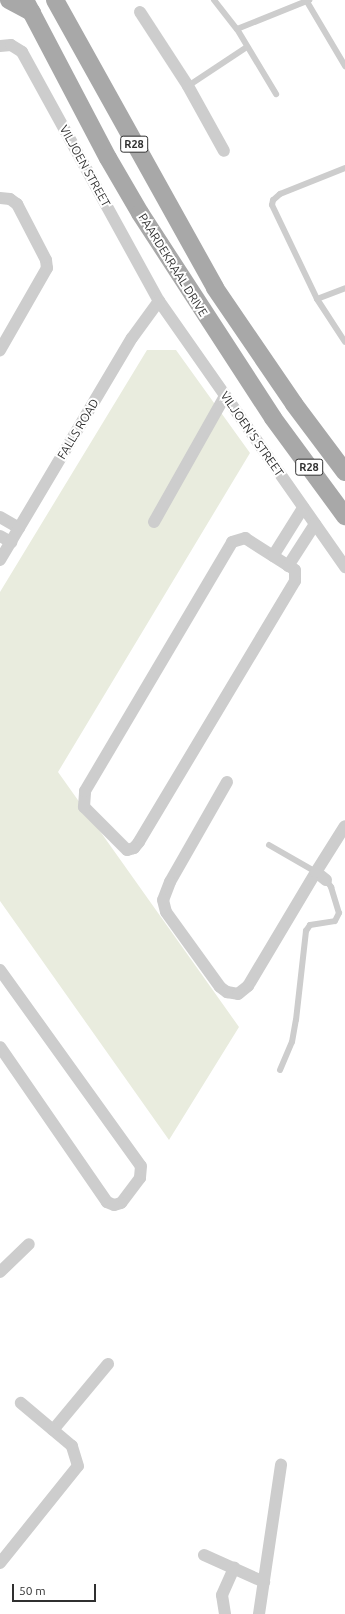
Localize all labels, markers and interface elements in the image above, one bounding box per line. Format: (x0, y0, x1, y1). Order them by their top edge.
street label: VILJOEN STREET (57, 123, 113, 209)
road number: R28 (120, 135, 148, 153)
street label: PAARDEKRAAL DRIVE (135, 211, 211, 319)
street label: VILJOEN'S STREET (217, 389, 287, 479)
street label: FALLS ROAD (54, 396, 102, 462)
road number: R28 (295, 458, 323, 476)
scale bar (14, 1576, 98, 1602)
text: 50 m (19, 1584, 46, 1597)

